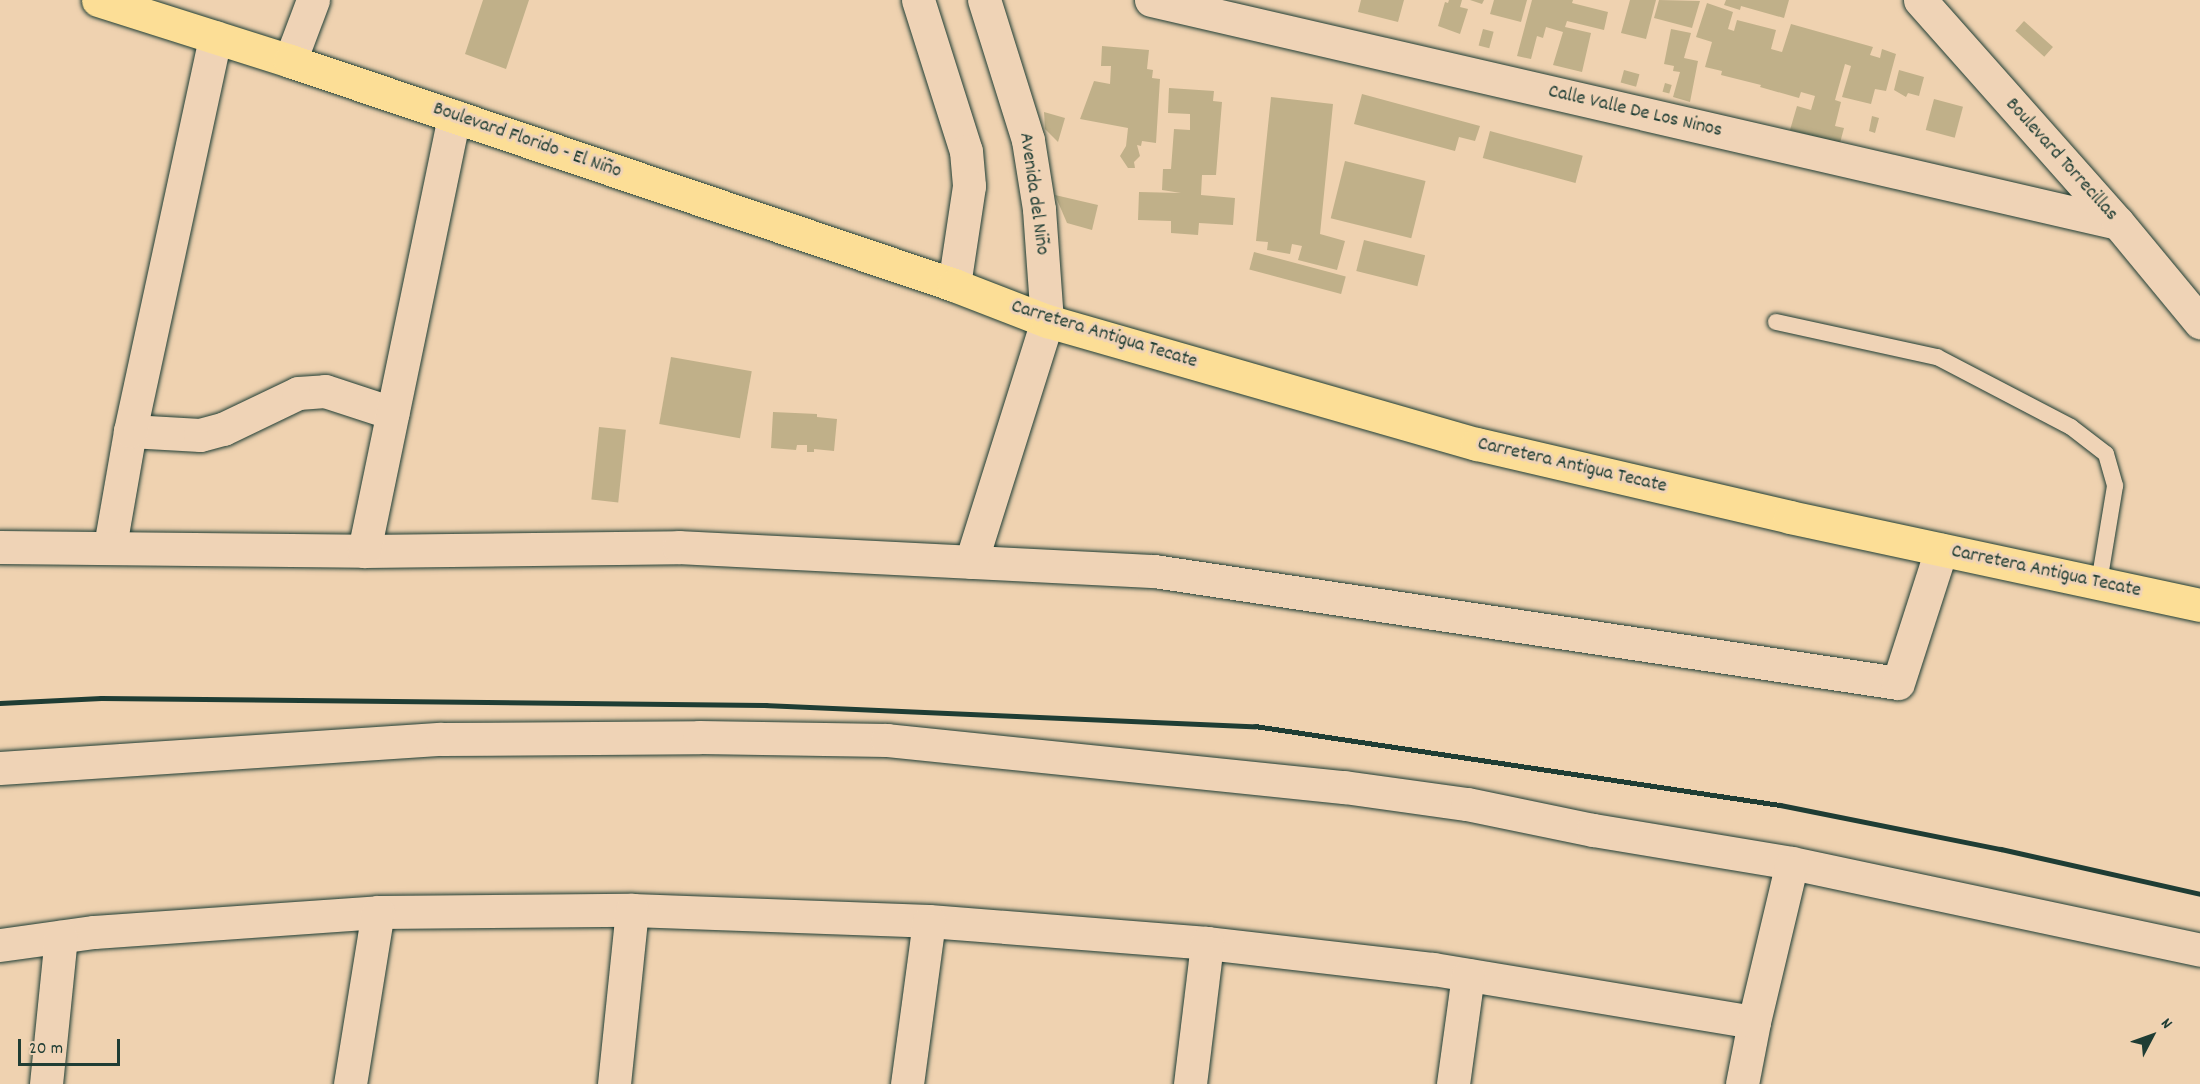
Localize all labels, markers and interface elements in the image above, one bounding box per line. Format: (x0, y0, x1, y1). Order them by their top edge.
street label: Calle Valle De Los Ninos (1546, 80, 1724, 144)
street label: Boulevard Torrecillas (1999, 93, 2123, 227)
street label: Boulevard Florido - El Niño (430, 97, 624, 185)
street label: Avenida del Niño (1013, 131, 1053, 257)
street label: Carretera Antigua Tecate (1008, 295, 1200, 375)
street label: Carretera Antigua Tecate (1475, 433, 1669, 499)
street label: Carretera Antigua Tecate (1949, 540, 2143, 604)
north arrow (2122, 1006, 2182, 1066)
text: N (2155, 1013, 2177, 1034)
scale bar (21, 1027, 123, 1065)
text: 20 m (29, 1037, 63, 1062)

